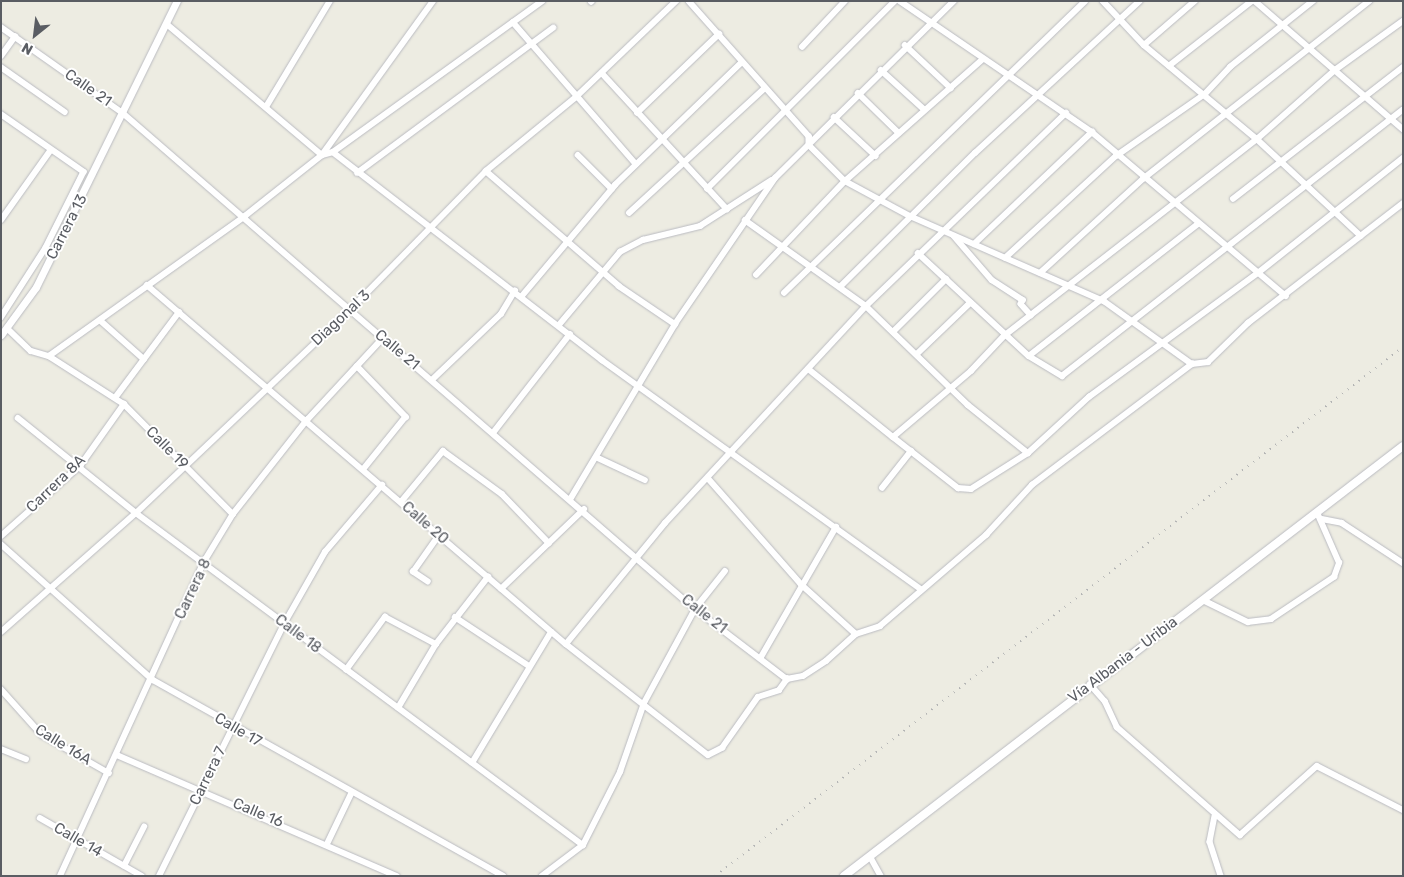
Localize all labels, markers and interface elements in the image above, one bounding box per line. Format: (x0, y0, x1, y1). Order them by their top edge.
north arrow (10, 10, 60, 60)
text: N (19, 39, 36, 58)
street label: Calle 21 (61, 65, 115, 111)
street label: Carrera 13 (43, 191, 91, 263)
street label: Diagonal 3 (308, 286, 374, 350)
street label: Calle 21 (371, 326, 423, 374)
street label: Calle 19 (142, 423, 192, 473)
street label: Carrera 8A (23, 451, 89, 517)
street label: Calle 20 (398, 498, 452, 548)
street label: Carrera 8 (171, 556, 215, 622)
street label: Calle 21 (678, 591, 730, 637)
street label: Calle 18 (271, 611, 325, 657)
street label: Vía Albania - Uribia (1065, 613, 1181, 707)
street label: Calle 17 (211, 709, 265, 751)
street label: Calle 16A (31, 721, 95, 769)
street label: Carrera 7 (186, 744, 230, 808)
street label: Calle 16 (230, 794, 286, 832)
street label: Calle 14 (50, 819, 106, 861)

